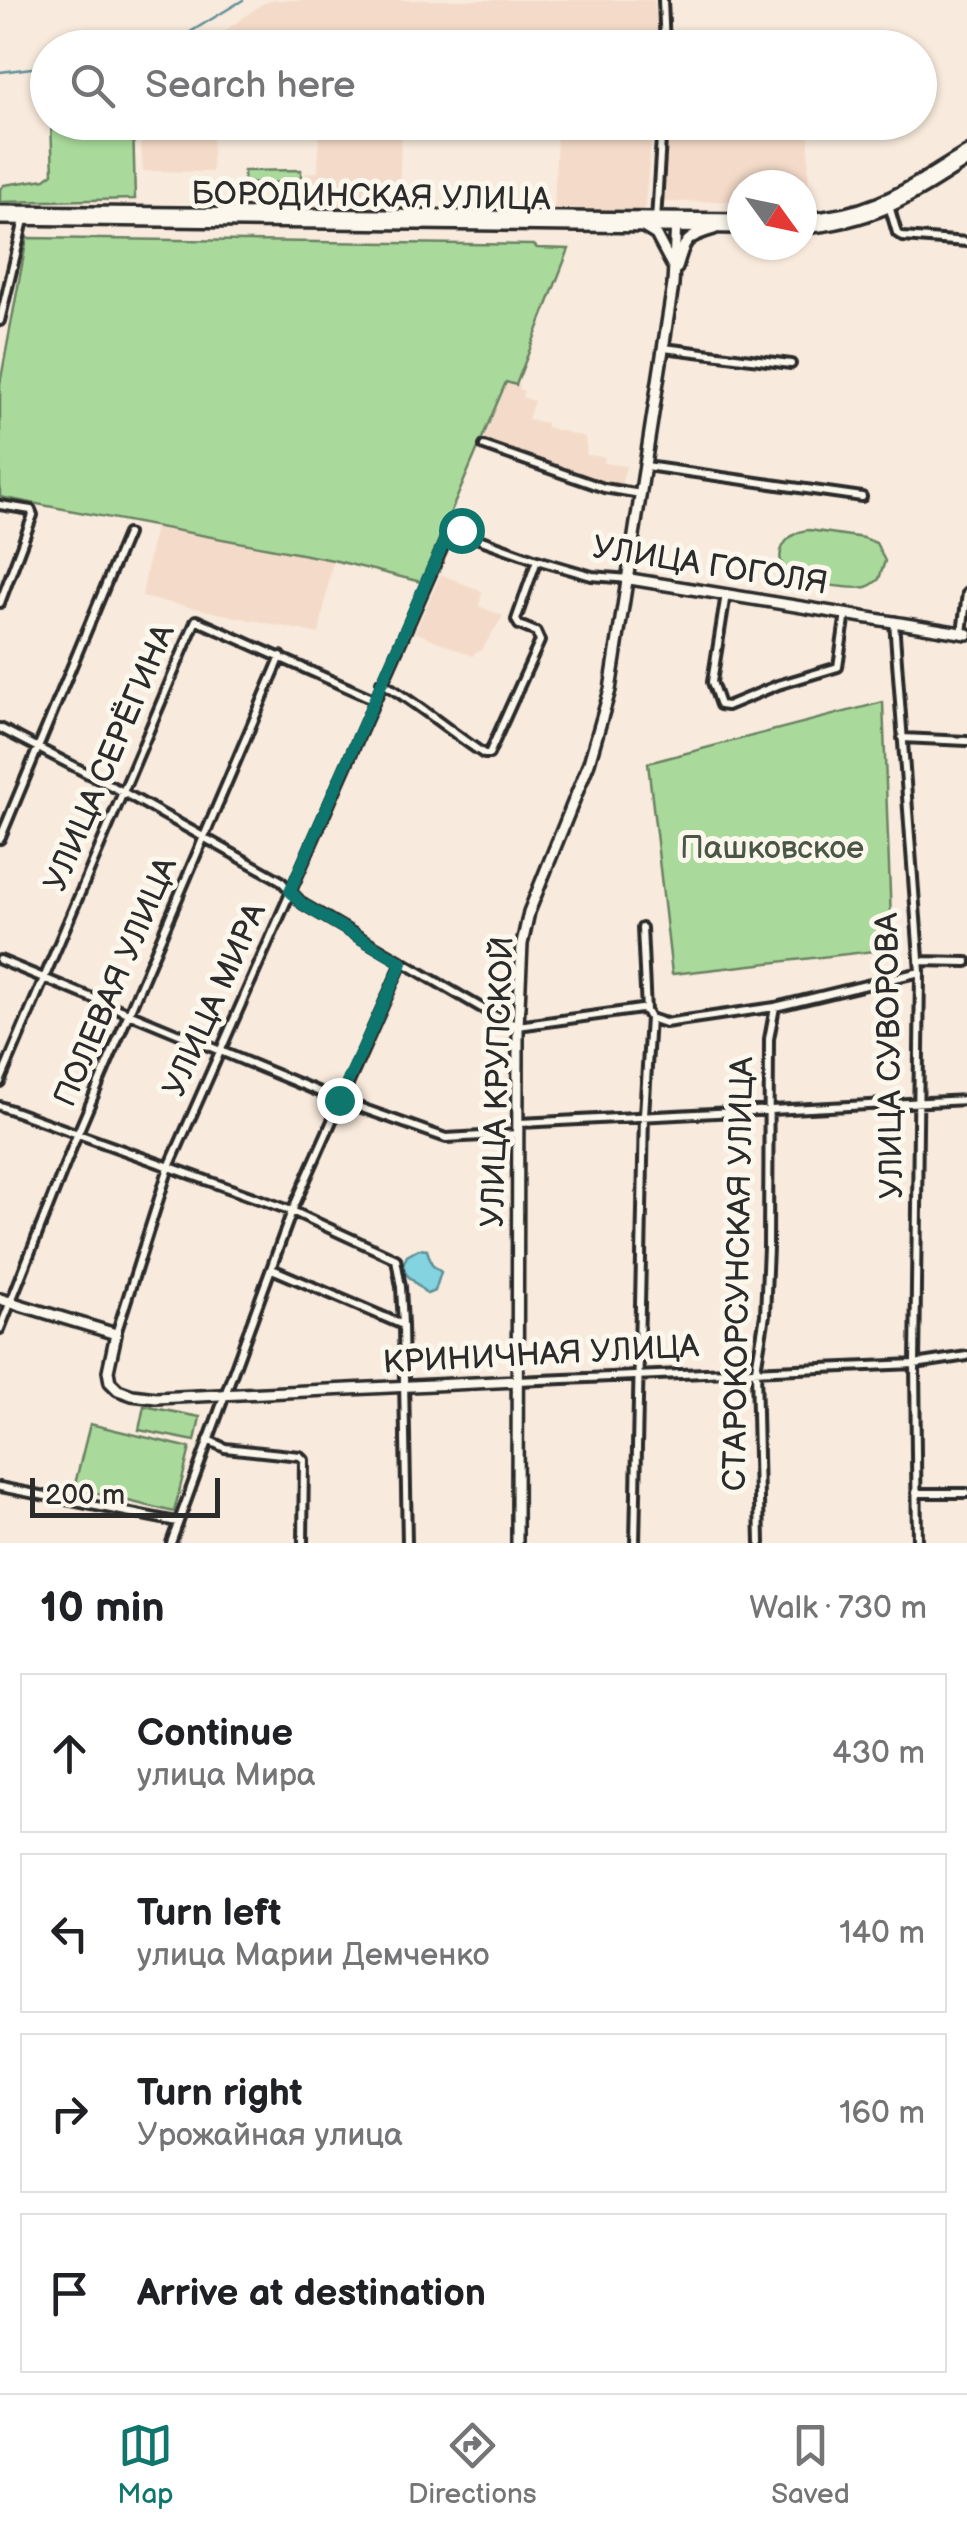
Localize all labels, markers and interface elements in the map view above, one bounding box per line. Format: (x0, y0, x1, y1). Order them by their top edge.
search box (30, 30, 937, 140)
icon: search (65, 58, 120, 113)
text: Search here (145, 63, 356, 108)
north arrow (727, 170, 817, 260)
street label: БОРОДИНСКАЯ УЛИЦА (191, 174, 551, 220)
route start (439, 508, 485, 554)
street label: УЛИЦА ГОГОЛЯ (590, 528, 830, 604)
street label: УЛИЦА СЕРЁГИНА (36, 618, 184, 897)
park label: Пашковское (680, 829, 864, 868)
street label: ПОЛЕВАЯ УЛИЦА (46, 851, 186, 1113)
street label: УЛИЦА МИРА (155, 897, 275, 1103)
street label: УЛИЦА СУВОРОВА (868, 912, 912, 1199)
street label: УЛИЦА КРУПСКОЙ (473, 936, 523, 1228)
street label: СТАРОКОРСУНСКАЯ УЛИЦА (716, 1056, 762, 1491)
route end (317, 1078, 363, 1124)
street label: КРИНИЧНАЯ УЛИЦА (382, 1327, 701, 1383)
scale bar (30, 1473, 220, 1518)
text: 200 m (45, 1479, 125, 1512)
text: 10 min (40, 1583, 165, 1634)
text: Walk · 730 m (749, 1589, 927, 1628)
text: Continue (137, 1711, 293, 1756)
icon: ahead (42, 1726, 97, 1781)
text: 430 m (832, 1734, 925, 1773)
text: улица Мира (137, 1756, 316, 1795)
text: Turn left (137, 1891, 281, 1936)
icon: left (42, 1906, 97, 1961)
text: 140 m (839, 1914, 925, 1953)
text: улица Марии Демченко (137, 1936, 489, 1975)
text: Turn right (137, 2071, 302, 2116)
icon: right (42, 2086, 97, 2141)
text: 160 m (839, 2094, 925, 2133)
text: Урожайная улица (137, 2116, 403, 2155)
icon: arrive (42, 2266, 97, 2321)
text: Arrive at destination (137, 2271, 486, 2316)
tab: Map (117, 2418, 174, 2511)
tab: Directions (408, 2418, 537, 2511)
tab: Saved (771, 2418, 850, 2511)

